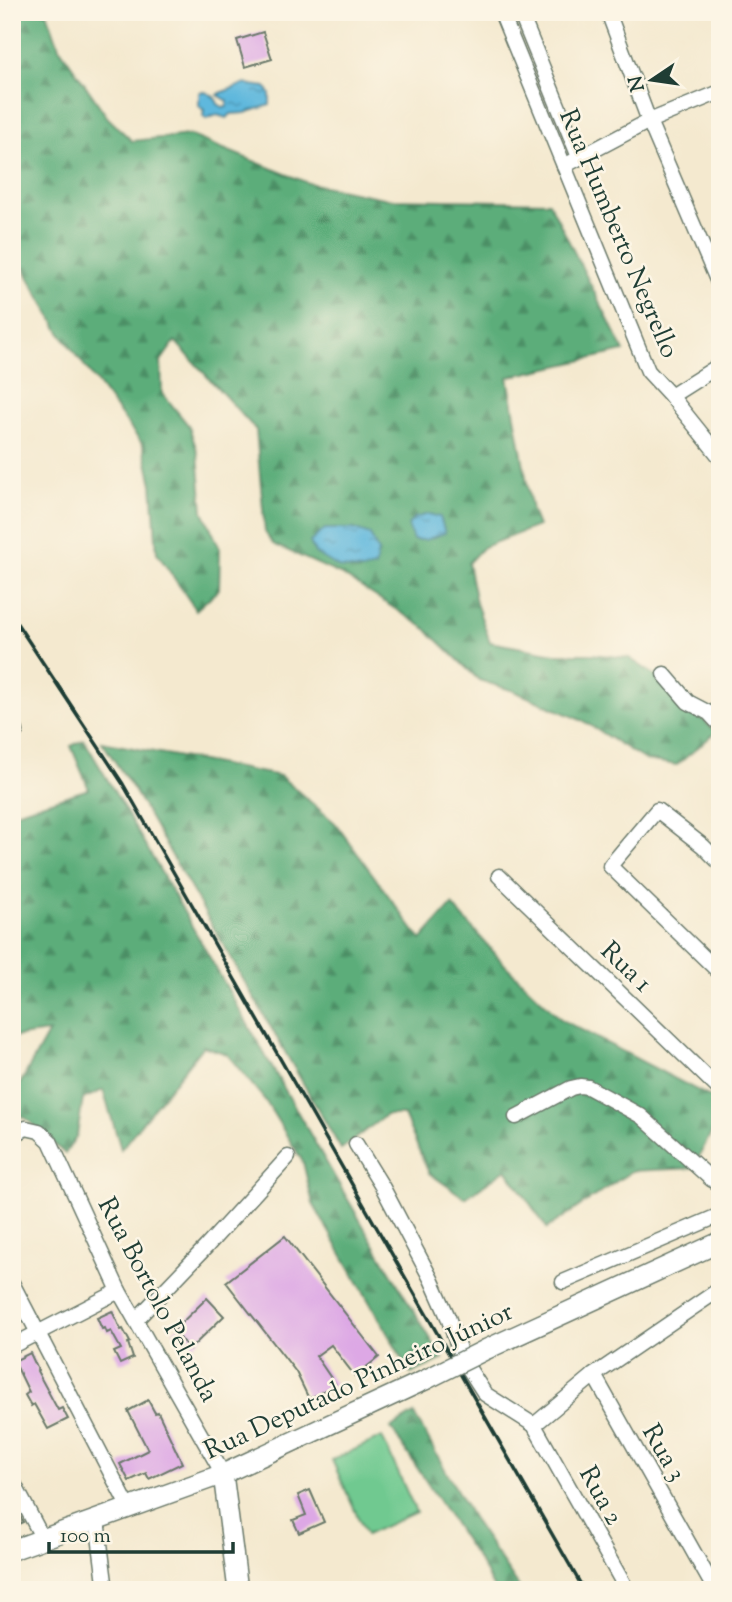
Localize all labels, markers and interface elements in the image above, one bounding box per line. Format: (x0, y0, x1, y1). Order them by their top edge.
north arrow (616, 46, 686, 116)
text: N (623, 73, 653, 94)
street label: Rua Humberto Negrello (548, 104, 687, 364)
street label: Rua 1 (591, 934, 660, 1002)
street label: Rua Bortolo Pelanda (87, 1191, 226, 1409)
street label: Rua Deputado Pinheiro Júnior (199, 1294, 520, 1470)
street label: Rua 3 (632, 1418, 694, 1489)
street label: Rua 2 (568, 1460, 631, 1533)
scale bar (49, 1511, 233, 1555)
text: 100 m (60, 1522, 111, 1552)

